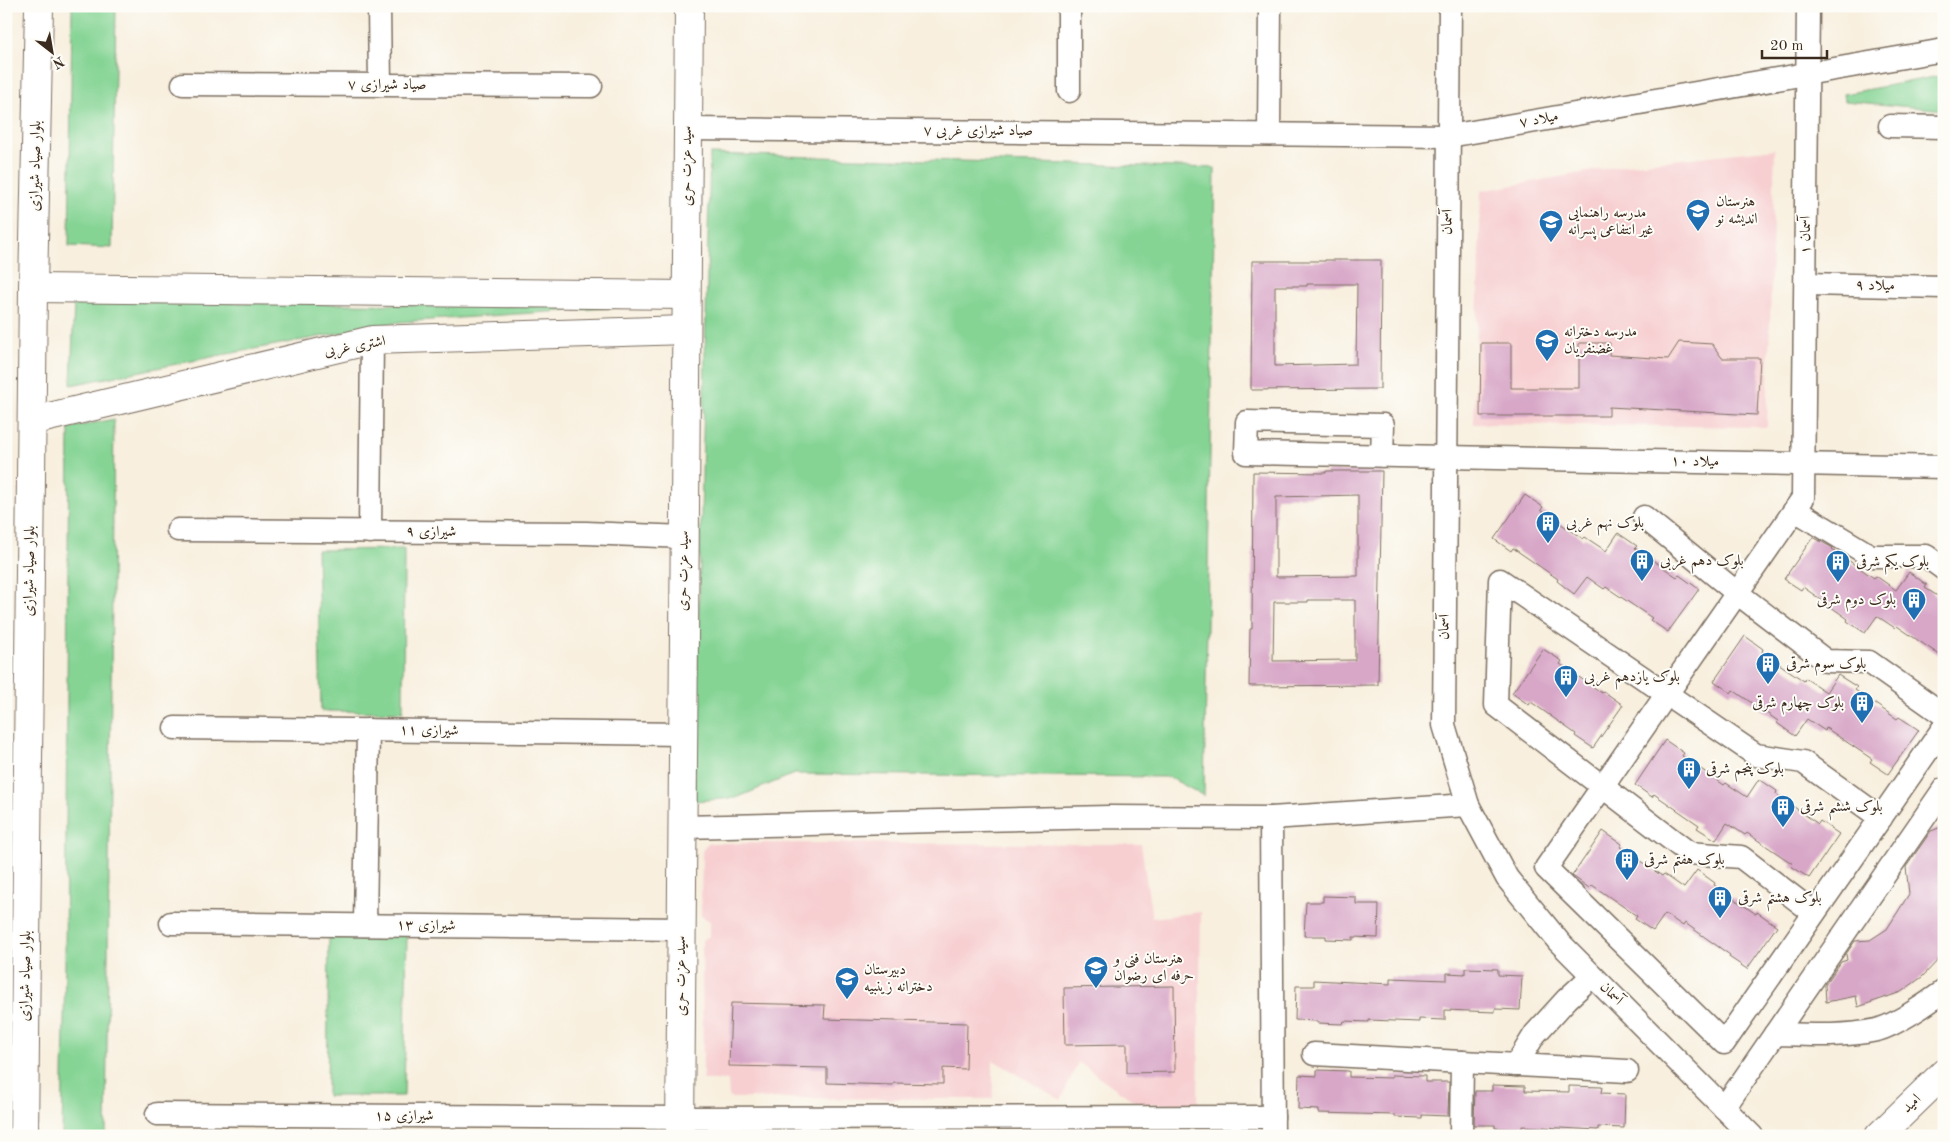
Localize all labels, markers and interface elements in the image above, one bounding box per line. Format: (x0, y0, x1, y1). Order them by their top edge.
north arrow (28, 28, 78, 78)
scale bar (1762, 28, 1828, 60)
text: 20 m (1770, 39, 1804, 54)
text: N (50, 54, 66, 71)
street label: صیاد شیرازی ۷ (348, 78, 426, 93)
street label: میلاد ۷ (1518, 109, 1560, 131)
street label: بلوار صیاد شیرازی (28, 120, 44, 212)
street label: صیاد شیرازی غربی ۷ (923, 124, 1033, 141)
street label: سید عزت حری (680, 126, 697, 206)
place label: هنرستان اندیشه نو (1714, 195, 1758, 227)
school or university icon: هنرستان اندیشه نو (1685, 198, 1711, 232)
place label: مدرسه راهنمایی غیر انتفاعی پسرانه (1568, 206, 1653, 240)
street label: آسمان (1437, 207, 1456, 235)
school or university icon: مدرسه راهنمایی غیر انتفاعی پسرانه (1538, 209, 1564, 243)
street label: آسمان ۱ (1796, 214, 1814, 254)
street label: میلاد ۹ (1855, 278, 1895, 294)
place label: مدرسه دخترانه غضنفریان (1564, 325, 1637, 358)
school or university icon: مدرسه دخترانه غضنفریان (1534, 328, 1560, 362)
street label: اشتری غربی (323, 334, 387, 362)
street label: میلاد ۱۰ (1671, 454, 1719, 470)
building icon: بلوک نهم غربی (1535, 510, 1561, 544)
place label: بلوک نهم غربی (1566, 515, 1644, 536)
street label: بلوار صیاد شیرازی (22, 525, 38, 617)
street label: شیرازی ۹ (406, 525, 456, 540)
street label: سید عزت حری (676, 531, 694, 611)
building icon: بلوک دهم غربی (1629, 548, 1655, 582)
building icon: بلوک یکم شرقی (1825, 549, 1851, 583)
place label: بلوک دهم غربی (1660, 553, 1744, 574)
place label: بلوک یکم شرقی (1856, 553, 1929, 575)
building icon: بلوک دوم شرقی (1901, 587, 1927, 621)
place label: بلوک دوم شرقی (1817, 592, 1896, 612)
street label: آسمان (1434, 612, 1453, 640)
building icon: بلوک سوم شرقی (1755, 651, 1781, 685)
place label: بلوک سوم شرقی (1786, 656, 1866, 676)
building icon: بلوک یازدهم غربی (1553, 664, 1579, 698)
place label: بلوک یازدهم غربی (1584, 669, 1680, 690)
building icon: بلوک چهارم شرقی (1849, 690, 1875, 724)
place label: بلوک چهارم شرقی (1752, 695, 1844, 715)
street label: شیرازی ۱۱ (399, 723, 459, 739)
building icon: بلوک پنجم شرقی (1676, 756, 1702, 790)
place label: بلوک پنجم شرقی (1706, 761, 1784, 782)
building icon: بلوک ششم شرقی (1770, 794, 1796, 828)
place label: بلوک ششم شرقی (1800, 799, 1883, 821)
building icon: بلوک هفتم شرقی (1614, 847, 1640, 881)
place label: بلوک هفتم شرقی (1644, 852, 1725, 874)
building icon: بلوک هشتم شرقی (1707, 885, 1733, 919)
place label: بلوک هشتم شرقی (1738, 890, 1822, 912)
street label: شیرازی ۱۳ (396, 918, 456, 934)
street label: بلوار صیاد شیرازی (18, 930, 34, 1022)
street label: سید عزت حری (674, 936, 691, 1016)
place label: هنرستان فنی و حرفه ای رضوان (1112, 952, 1194, 984)
school or university icon: هنرستان فنی و حرفه ای رضوان (1083, 955, 1109, 989)
place label: دبیرستان دخترانه زینبیه (864, 963, 933, 995)
school or university icon: دبیرستان دخترانه زینبیه (834, 966, 860, 1000)
street label: آسمان (1597, 977, 1629, 1010)
street label: امید (1900, 1092, 1924, 1116)
street label: شیرازی ۱۵ (374, 1109, 434, 1124)

